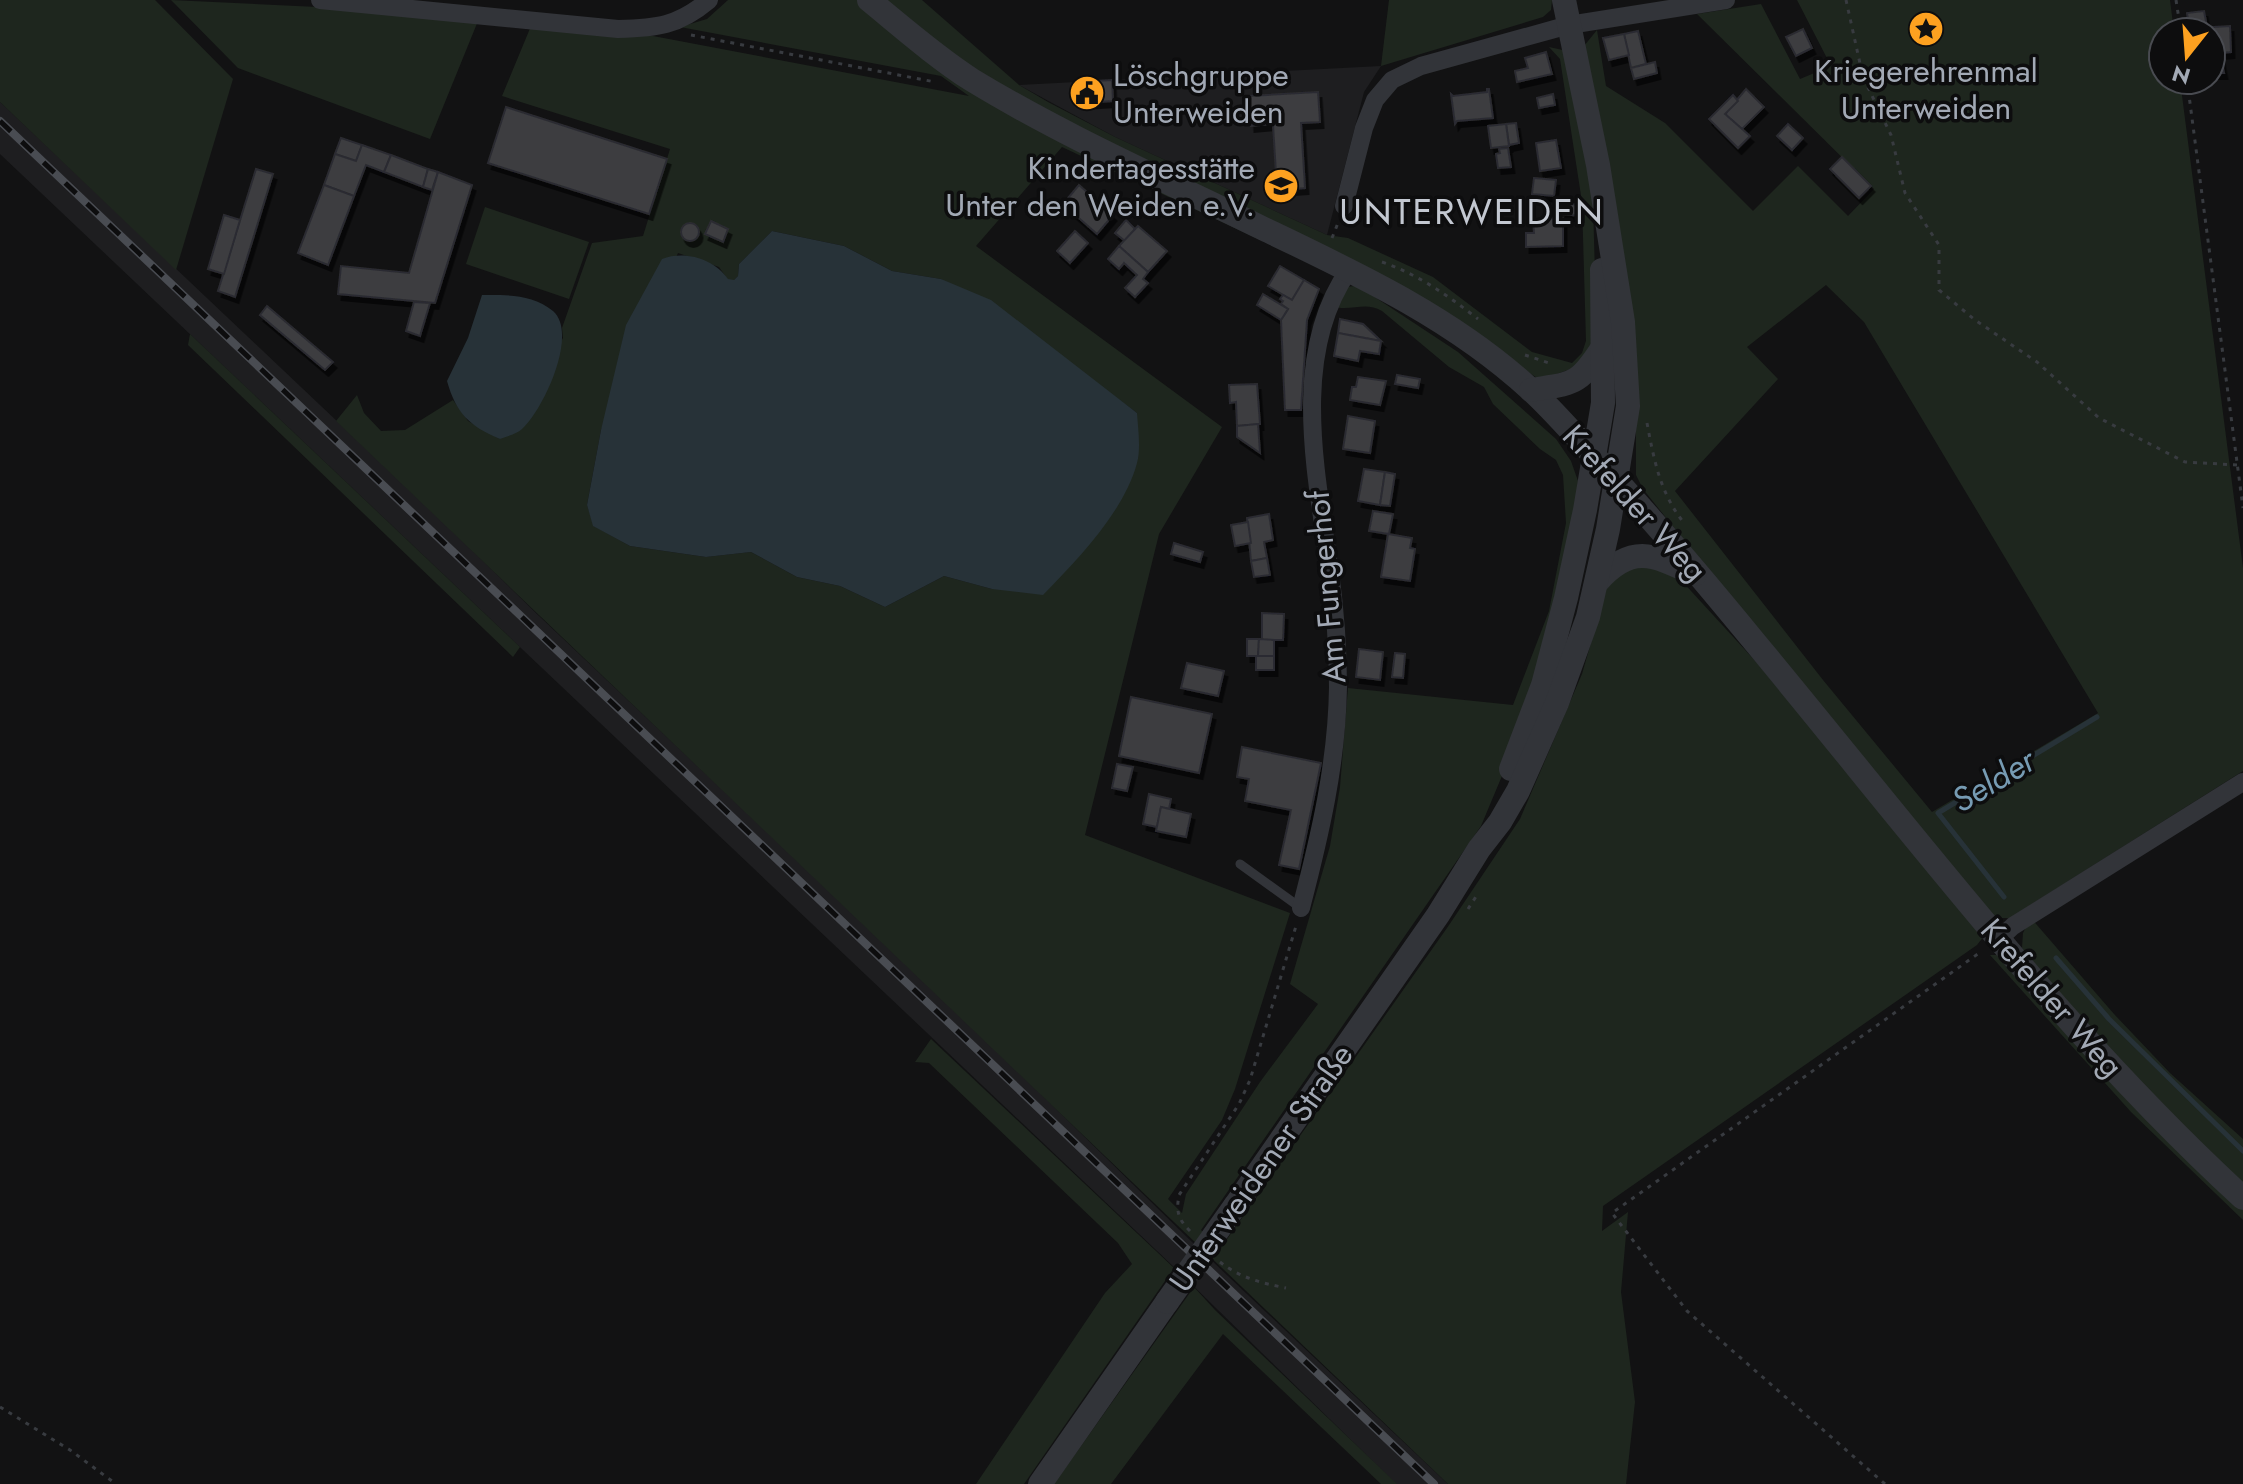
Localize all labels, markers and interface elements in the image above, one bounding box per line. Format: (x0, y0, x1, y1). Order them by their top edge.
place icon: Kriegerehrenmal Unterweiden (1907, 10, 1945, 48)
north arrow (2147, 16, 2227, 96)
place label: Kriegerehrenmal Unterweiden (1814, 48, 2038, 131)
place label: Löschgruppe Unterweiden (1113, 52, 1289, 135)
text: N (2168, 57, 2194, 93)
public building icon: Löschgruppe Unterweiden (1068, 74, 1106, 112)
place label: Kindertagesstätte Unter den Weiden e.V. (945, 145, 1255, 228)
school or university icon: Kindertagesstätte Unter den Weiden e.V. (1262, 167, 1300, 205)
district label: UNTERWEIDEN (1339, 185, 1605, 237)
street label: Krefelder Weg (1552, 414, 1718, 592)
street label: Am Fungerhof (1295, 488, 1357, 686)
water label: Selder (1942, 735, 2046, 825)
street label: Krefelder Weg (1970, 909, 2134, 1087)
street label: Unterweidener Straße (1158, 1035, 1364, 1301)

